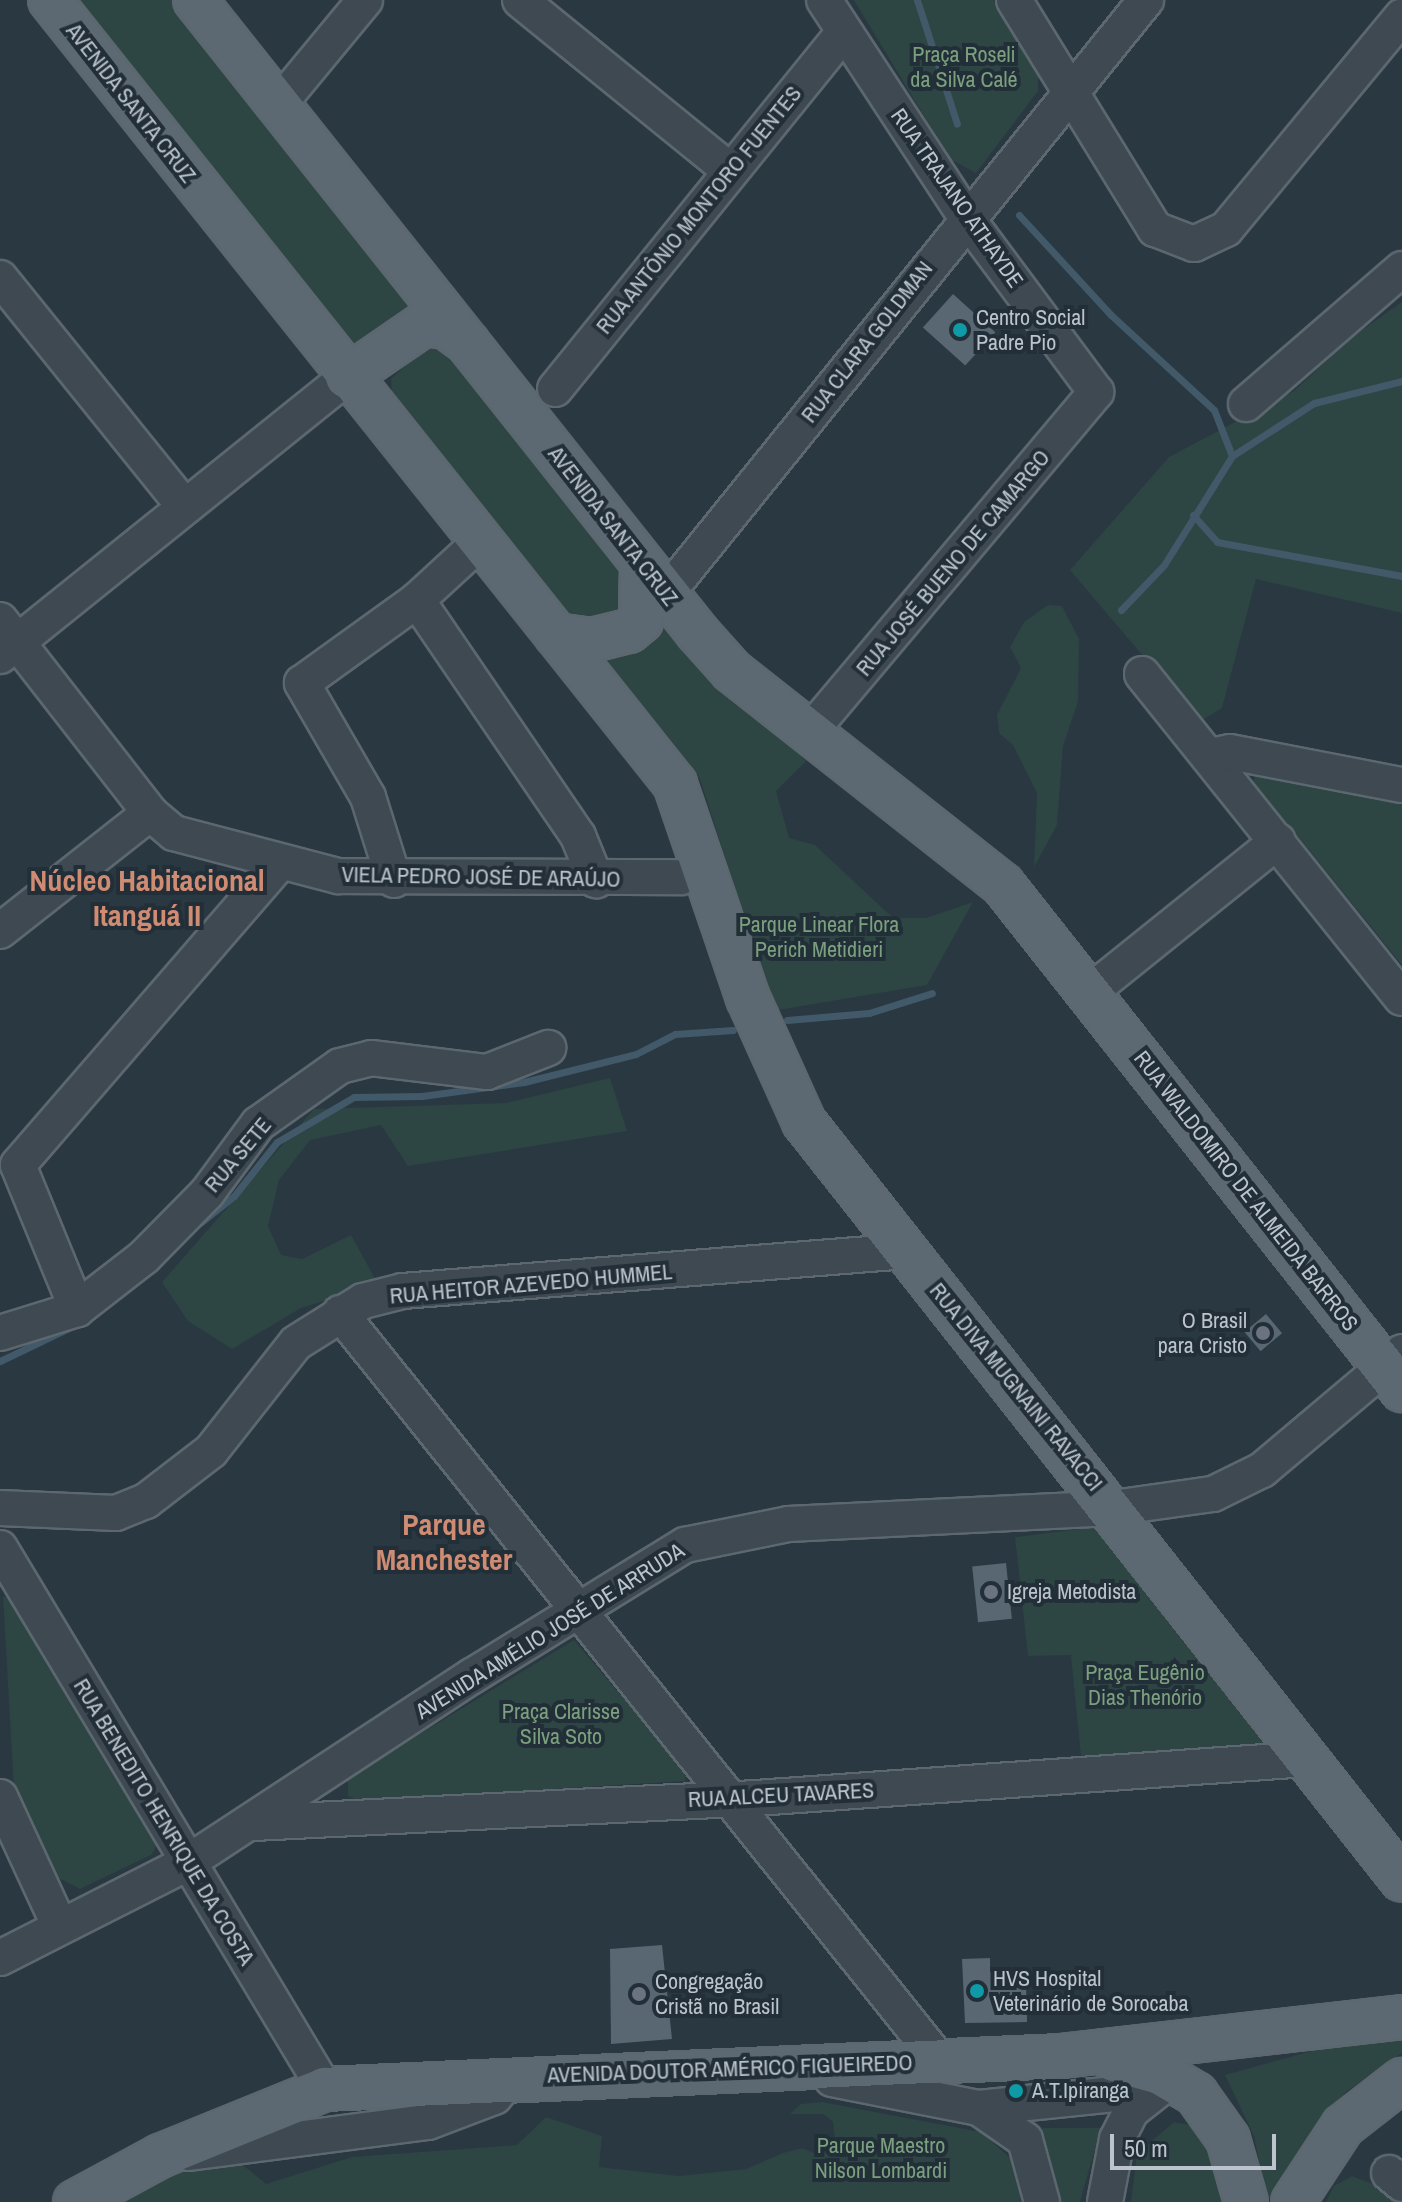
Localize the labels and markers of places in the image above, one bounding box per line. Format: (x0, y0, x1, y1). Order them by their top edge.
place label: Centro Social Padre Pio (976, 304, 1085, 356)
marker: Centro Social Padre Pio (951, 321, 969, 339)
place label: O Brasil para Cristo (1158, 1307, 1247, 1358)
marker: O Brasil para Cristo (1254, 1324, 1272, 1342)
place label: Igreja Metodista (1007, 1579, 1136, 1605)
marker: Igreja Metodista (982, 1583, 1000, 1601)
place label: HVS Hospital Veterinário de Sorocaba (993, 1965, 1189, 2016)
place label: Congregação Cristã no Brasil (655, 1968, 779, 2020)
marker: HVS Hospital Veterinário de Sorocaba (968, 1982, 986, 2000)
marker: Congregação Cristã no Brasil (630, 1985, 648, 2003)
place label: A.T.Ipiranga (1032, 2078, 1129, 2104)
marker: A.T.Ipiranga (1007, 2082, 1025, 2100)

